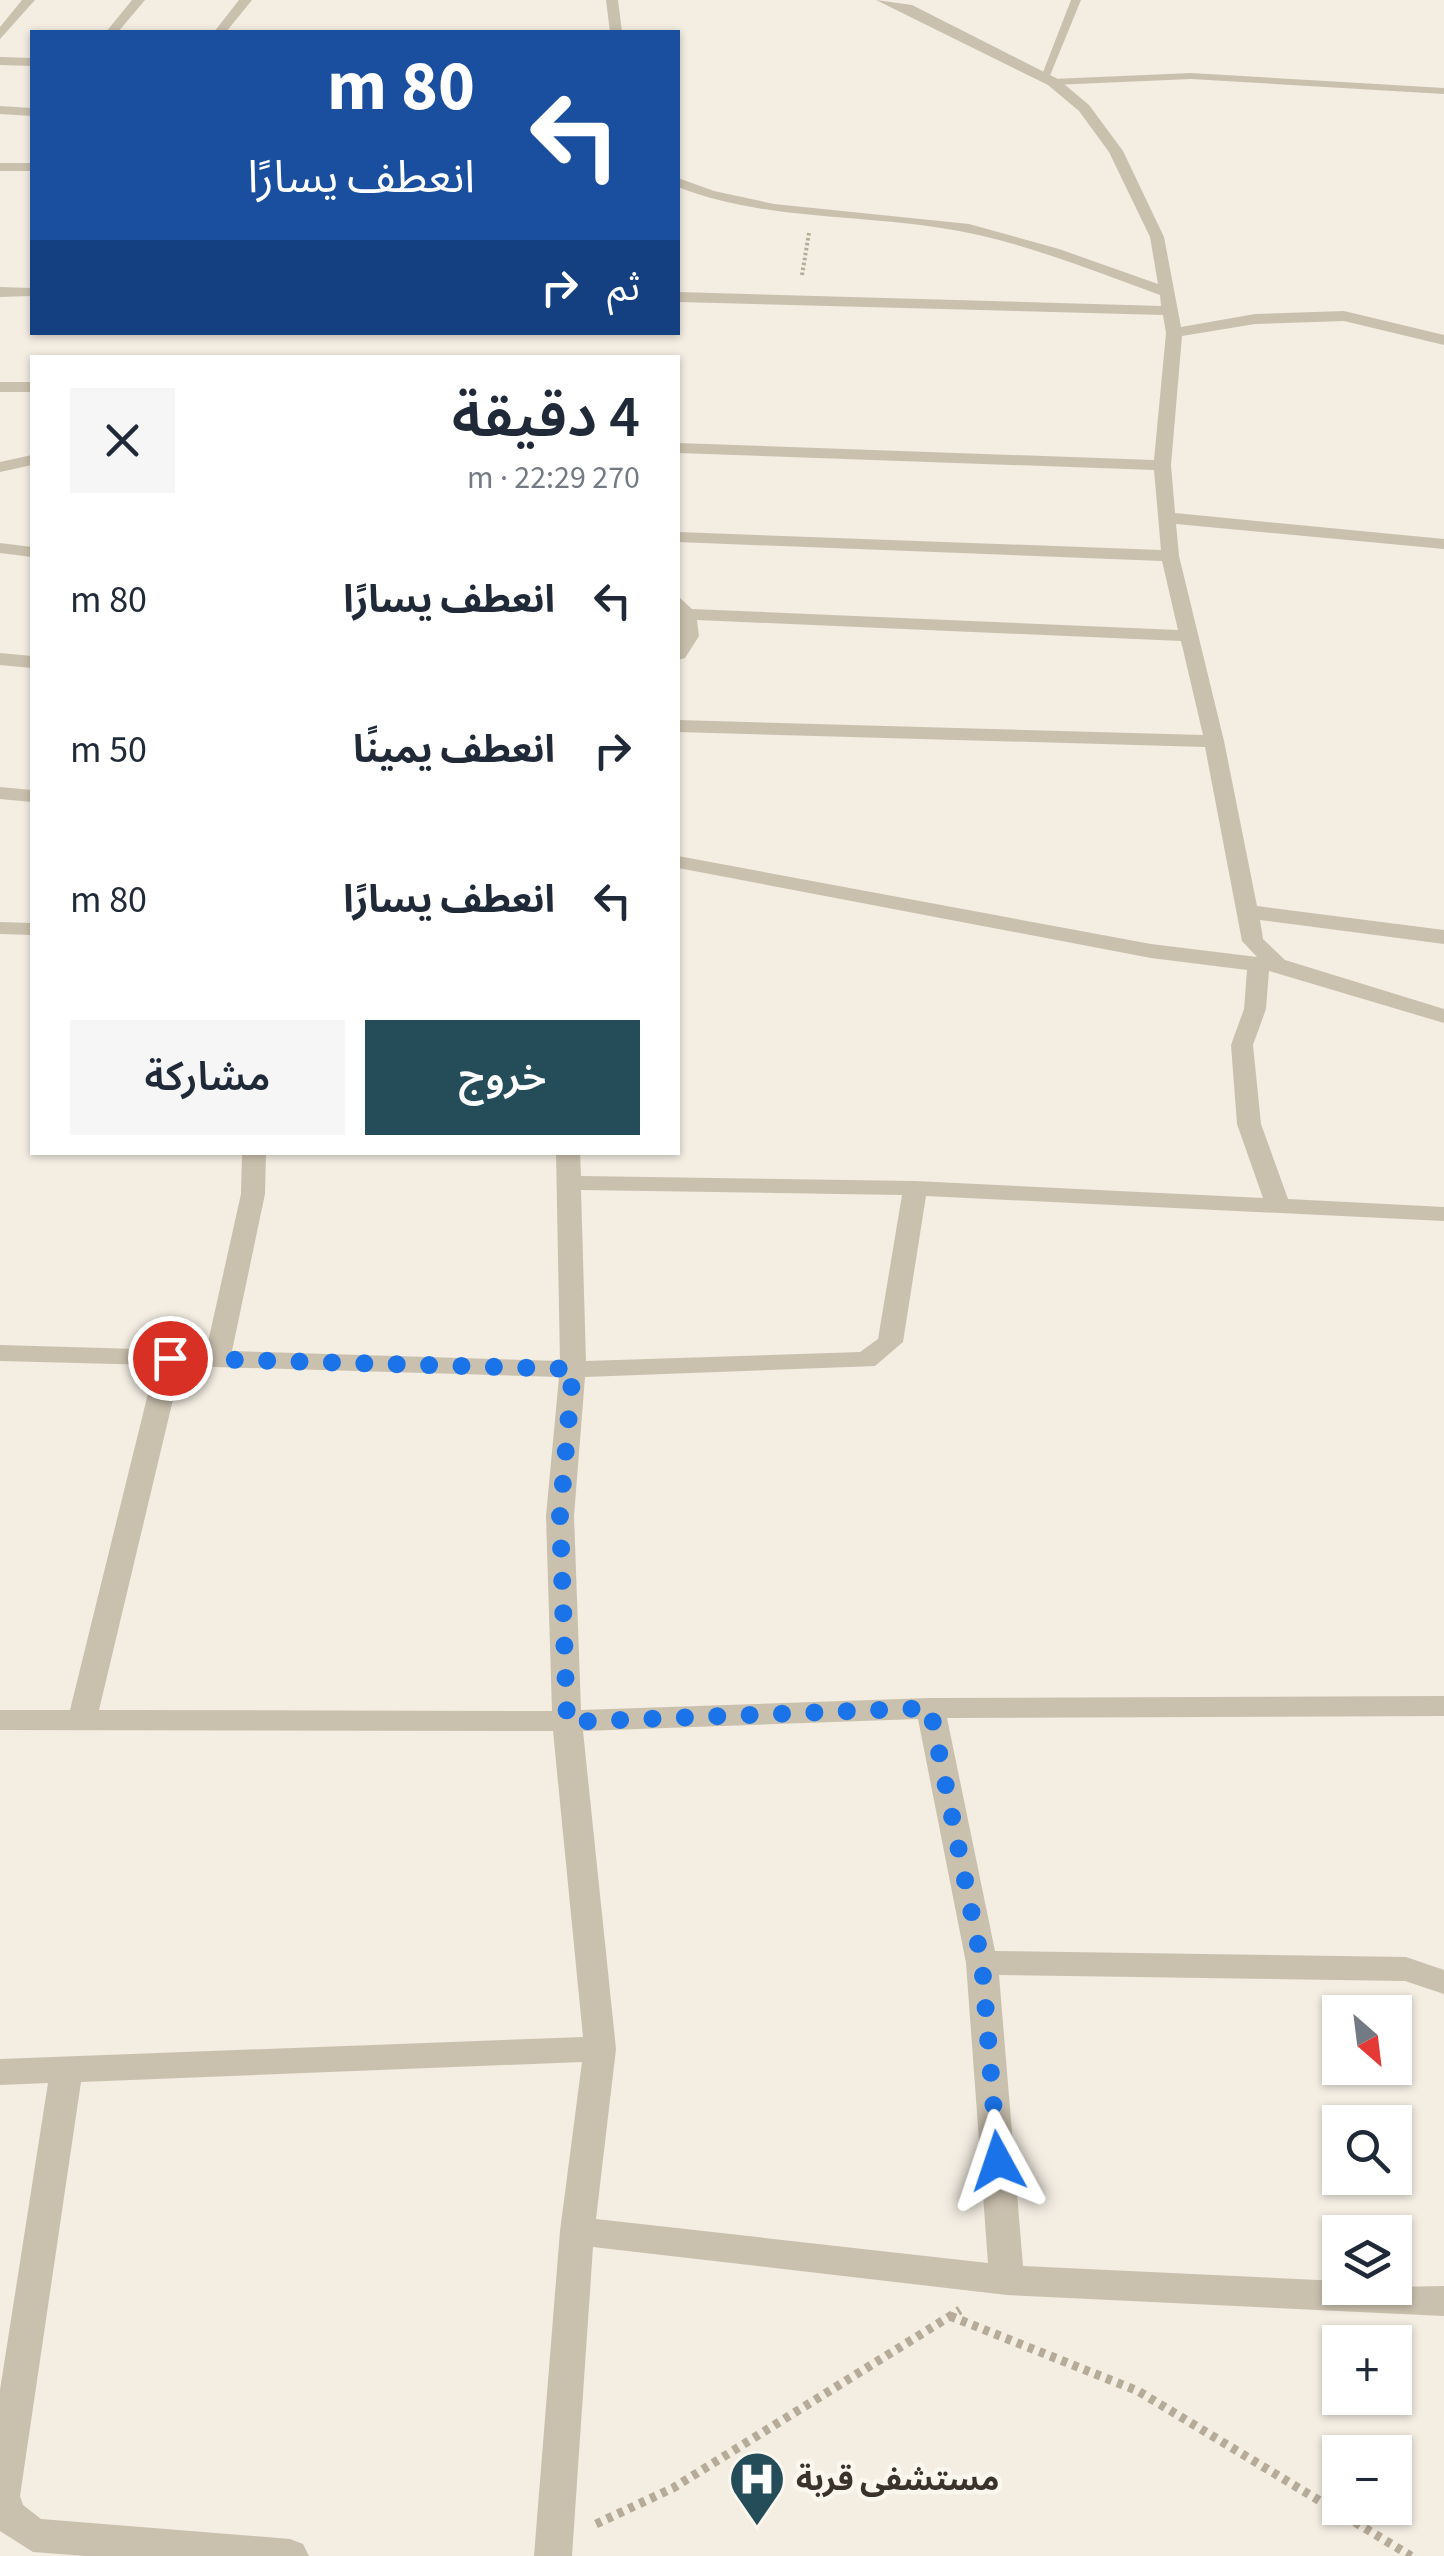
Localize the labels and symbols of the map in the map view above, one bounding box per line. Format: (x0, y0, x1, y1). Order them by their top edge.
pin (128, 1316, 213, 1401)
north arrow (1322, 1995, 1412, 2085)
position arrow (946, 2109, 1050, 2213)
hospital icon: مستشفى قربة (727, 2449, 787, 2528)
place label: مستشفى قربة (796, 2457, 999, 2503)

